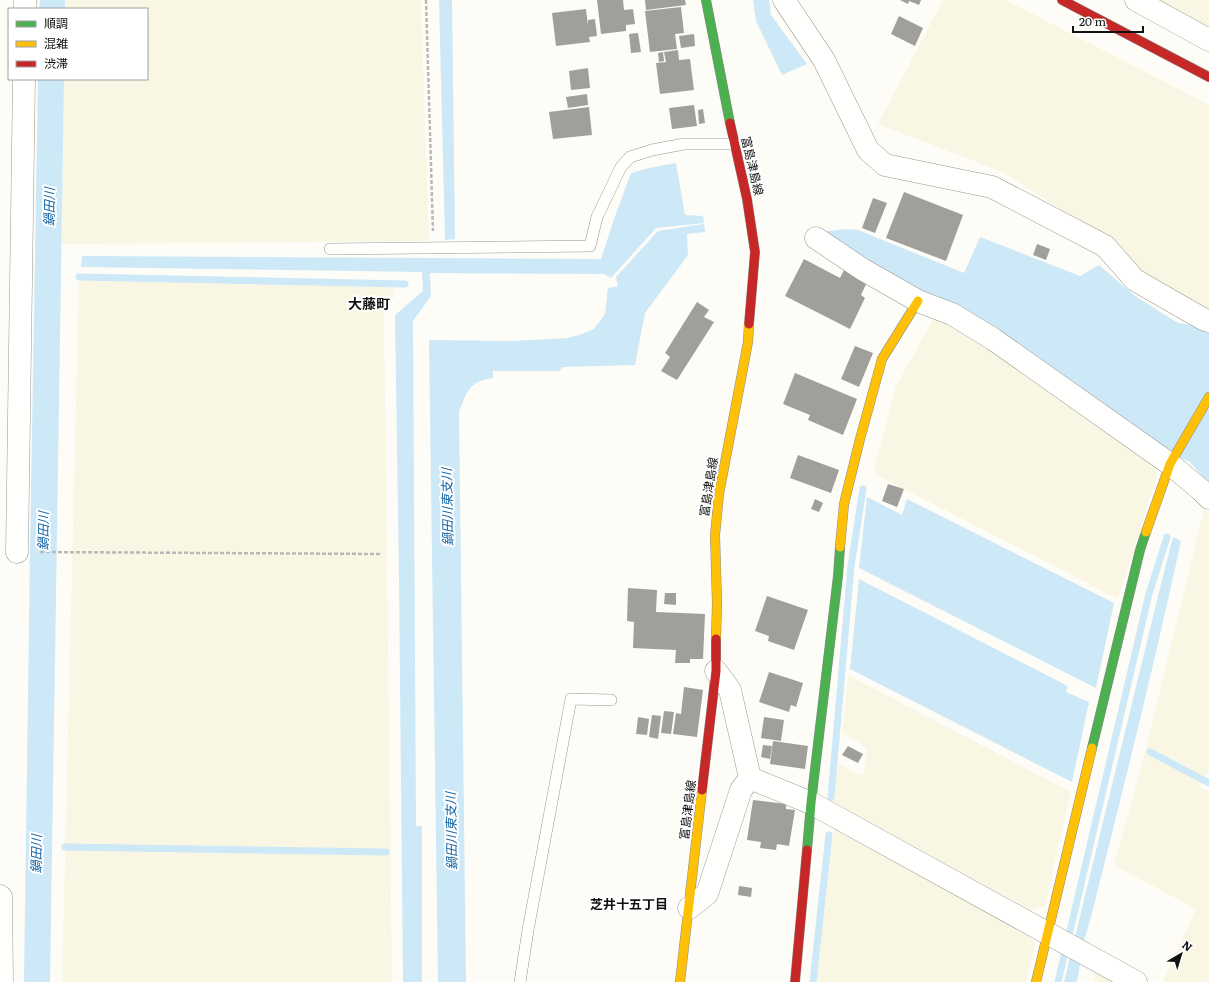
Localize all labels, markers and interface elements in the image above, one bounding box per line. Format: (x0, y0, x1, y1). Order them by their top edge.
legend (8, 8, 148, 80)
scale bar (1073, 8, 1143, 34)
text: 20 m (1079, 12, 1106, 30)
text: 順調 (44, 14, 68, 32)
text: 混雑 (44, 34, 68, 52)
text: 渋滞 (44, 54, 68, 72)
street label: 富島津島線 (737, 135, 768, 197)
water label: 鍋田川 (39, 185, 58, 227)
district label: 大藤町 (348, 293, 390, 313)
street label: 富島津島線 (694, 456, 722, 518)
water label: 鍋田川東支川 (436, 466, 457, 546)
water label: 鍋田川 (33, 509, 52, 551)
street label: 富島津島線 (674, 779, 700, 841)
water label: 鍋田川東支川 (440, 790, 461, 870)
water label: 鍋田川 (26, 832, 45, 874)
district label: 芝井十五丁目 (590, 894, 668, 913)
north arrow (1161, 934, 1201, 974)
text: N (1179, 936, 1196, 954)

